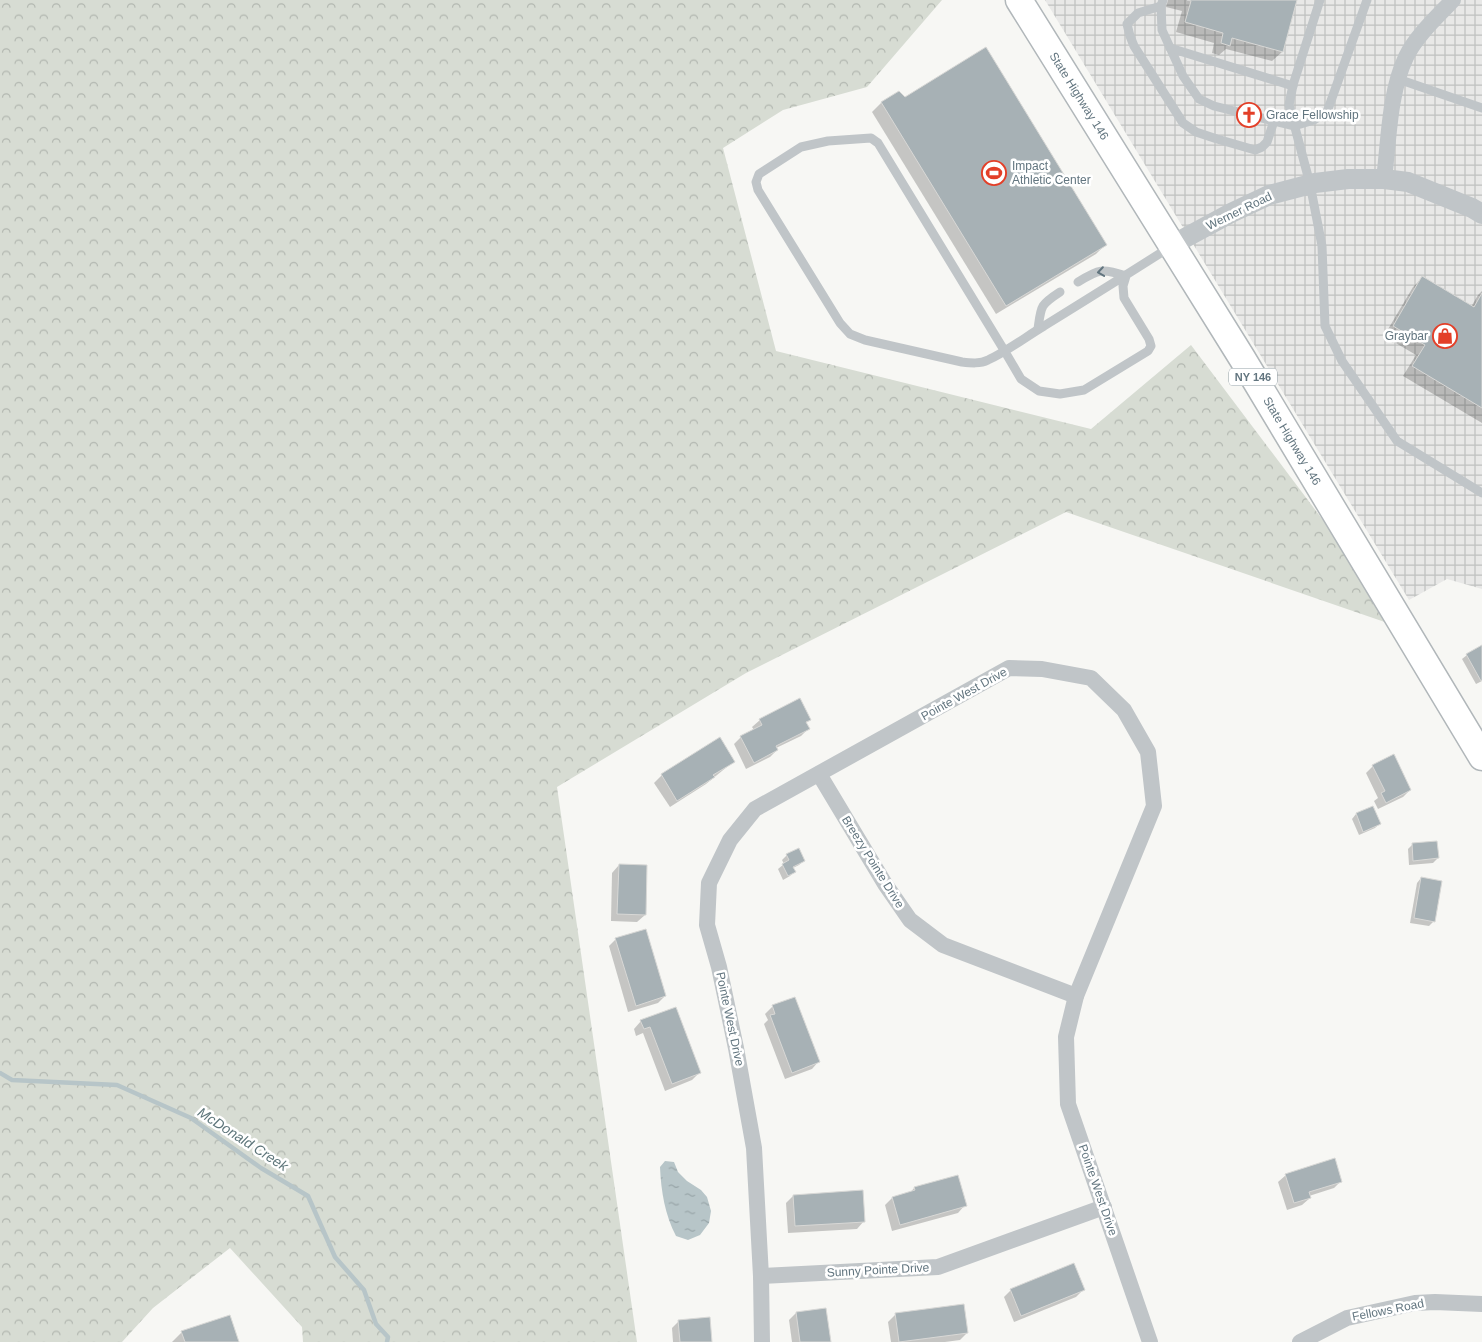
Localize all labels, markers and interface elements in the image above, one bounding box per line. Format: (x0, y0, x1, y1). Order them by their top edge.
street label: State Highway 146 (1046, 50, 1112, 143)
church icon: Grace Fellowship (1236, 102, 1262, 128)
place label: Grace Fellowship (1266, 108, 1359, 122)
place label: Impact Athletic Center (1012, 159, 1091, 187)
sports icon: Impact Athletic Center (981, 160, 1007, 186)
street label: Werner Road (1204, 189, 1274, 233)
one-way arrow (1097, 266, 1105, 277)
shop icon: Graybar (1432, 323, 1458, 349)
place label: Graybar (1385, 329, 1428, 343)
road number: NY 146 (1229, 368, 1277, 386)
street label: State Highway 146 (1260, 394, 1324, 488)
street label: Pointe West Drive (919, 664, 1010, 723)
street label: Breezy Pointe Drive (839, 813, 907, 911)
street label: Pointe West Drive (713, 971, 747, 1068)
water label: McDonald Creek (195, 1104, 292, 1175)
street label: Pointe West Drive (1076, 1142, 1120, 1238)
street label: Sunny Pointe Drive (826, 1260, 930, 1280)
street label: Fellows Road (1351, 1296, 1425, 1324)

